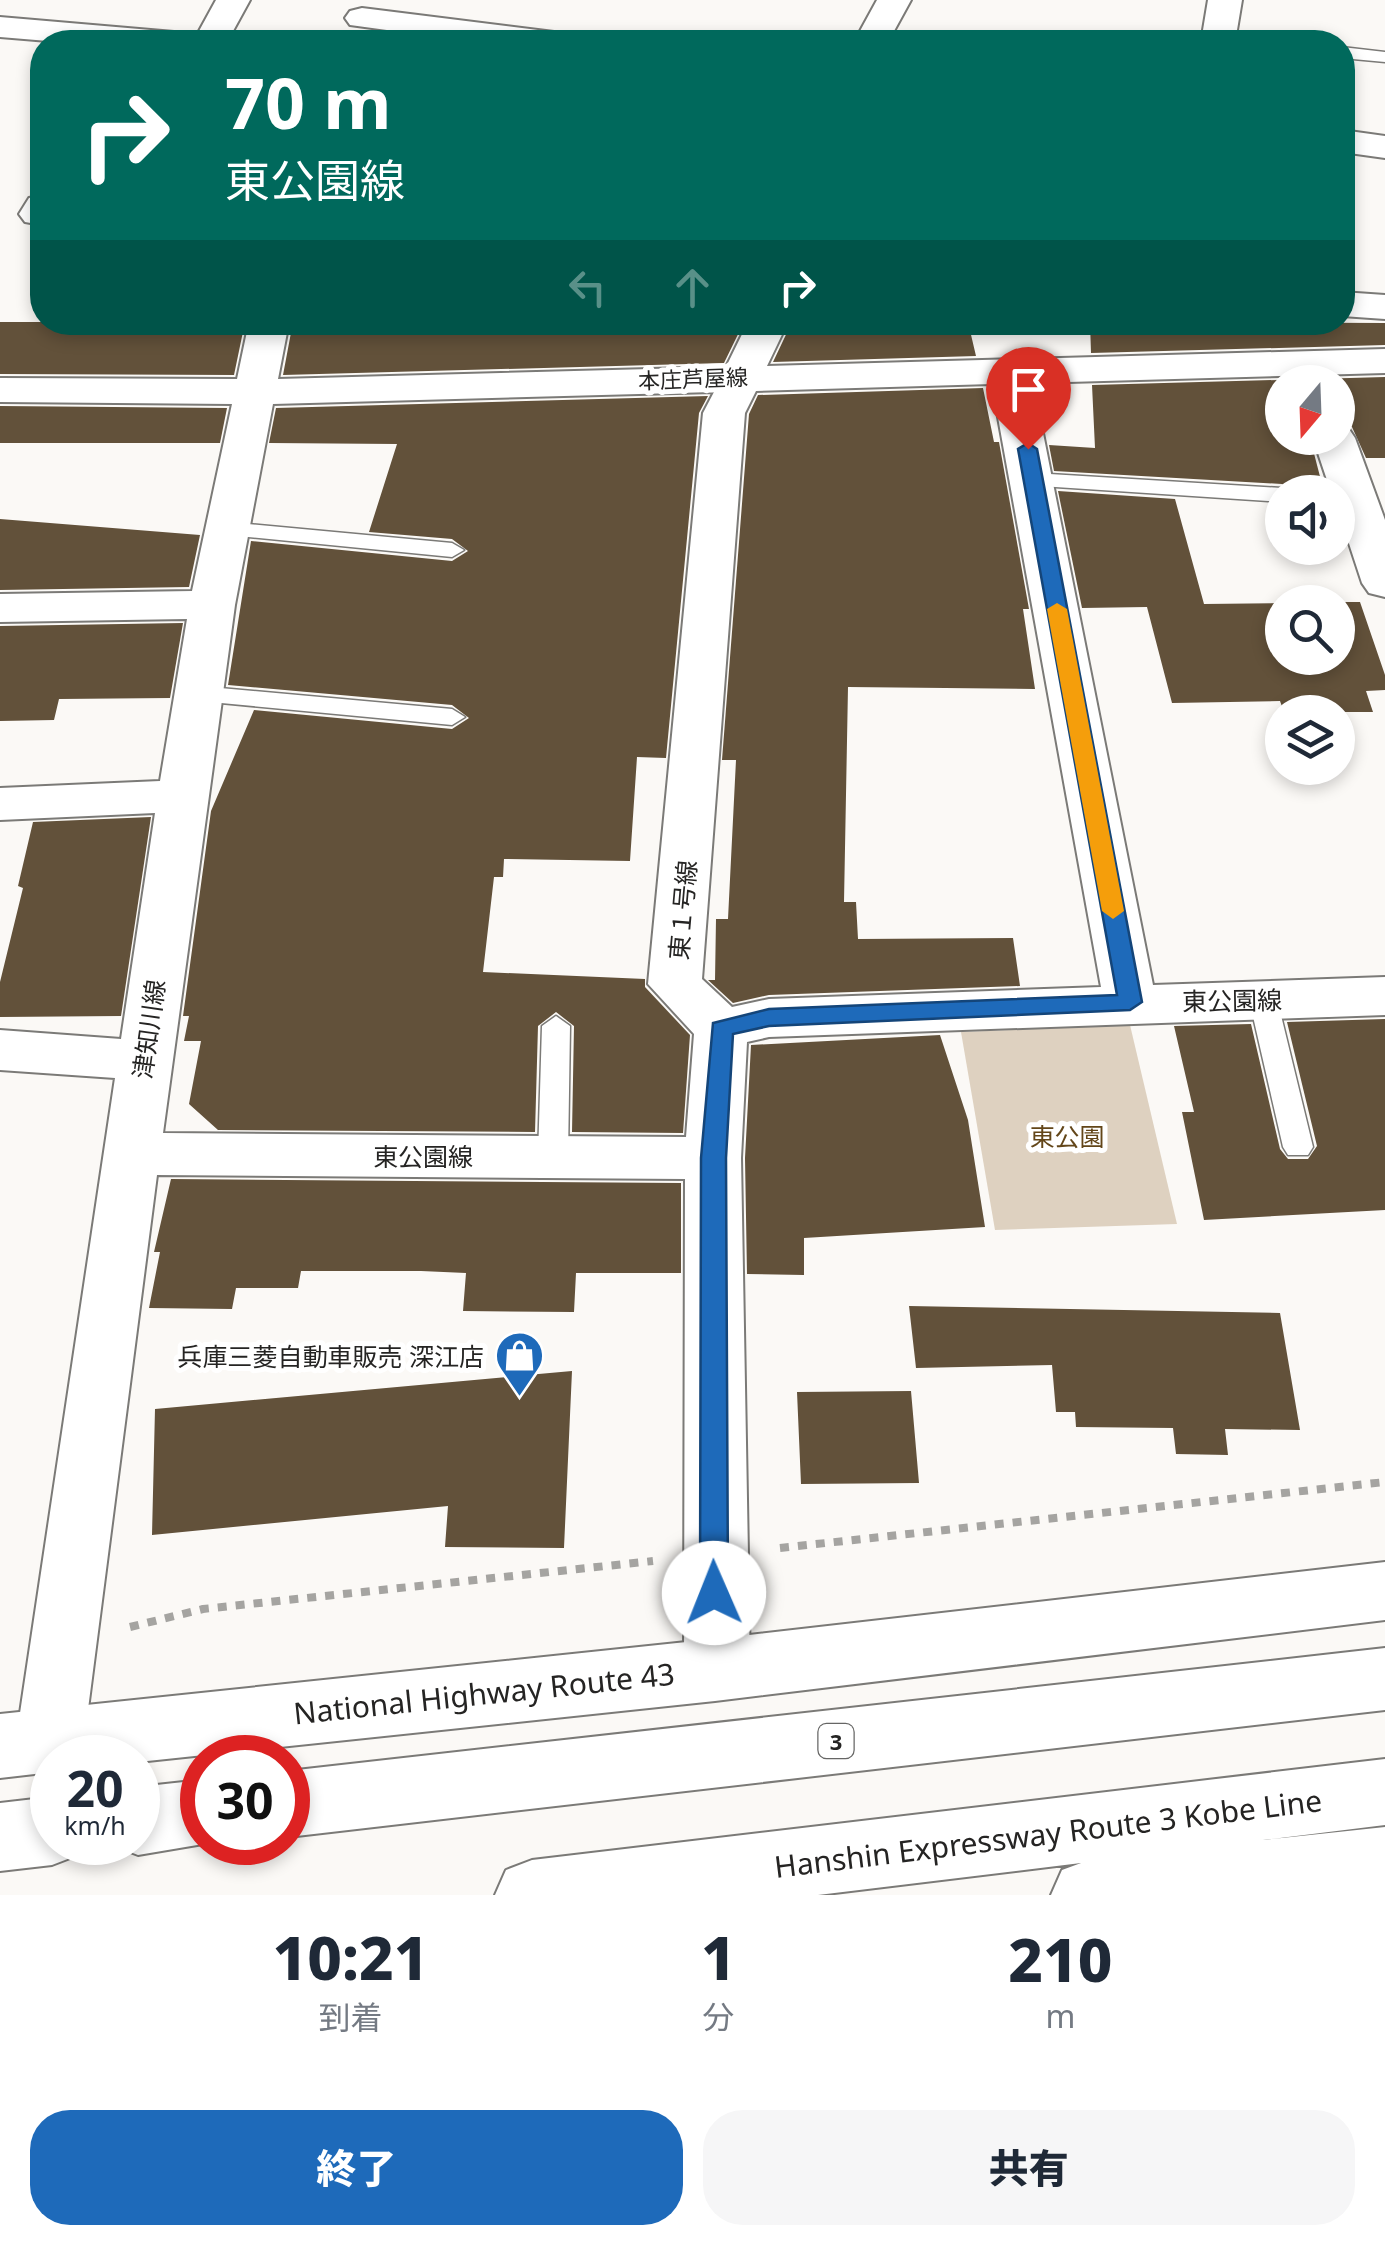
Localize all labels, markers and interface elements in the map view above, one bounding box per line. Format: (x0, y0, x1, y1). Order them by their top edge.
text: 70 m (225, 54, 392, 150)
icon: right (60, 70, 190, 200)
text: 東公園線 (225, 149, 405, 210)
icon: left (560, 260, 615, 315)
icon: ahead (665, 260, 720, 315)
icon: right (770, 260, 825, 315)
pin (986, 347, 1071, 450)
street label: 本庄芦屋線 (638, 361, 748, 395)
icon: arrive (1001, 362, 1056, 417)
north arrow (1265, 365, 1355, 455)
map controls (1265, 365, 1355, 785)
button: sound (1265, 475, 1355, 565)
button: search (1265, 585, 1355, 675)
button: layers (1265, 695, 1355, 785)
street label: 東１号線 (661, 859, 703, 961)
street label: 津知川線 (124, 977, 172, 1081)
street label: 東公園線 (1182, 982, 1282, 1018)
park label: 東公園 (1029, 1119, 1105, 1153)
street label: 東公園線 (373, 1139, 473, 1173)
shop icon: 兵庫三菱自動車販売 深江店 (493, 1330, 545, 1398)
place label: 兵庫三菱自動車販売 深江店 (177, 1339, 484, 1373)
position arrow (662, 1541, 766, 1645)
street label: National Highway Route 43 (291, 1653, 677, 1733)
road number: 3 (818, 1724, 854, 1758)
speed limit sign: 30 (180, 1735, 310, 1865)
text: 20 (66, 1754, 124, 1822)
street label: Hanshin Expressway Route 3 Kobe Line (772, 1779, 1324, 1887)
text: km/h (64, 1808, 126, 1842)
text: 10:21 (273, 1916, 428, 1998)
text: 1 (701, 1916, 736, 1998)
text: 210 (1008, 1918, 1112, 2000)
text: m (1045, 1994, 1075, 2037)
text: 到着 (319, 1995, 383, 2038)
text: 分 (702, 1995, 734, 2038)
button: 終了 (30, 2110, 683, 2225)
button: 共有 (703, 2110, 1355, 2225)

